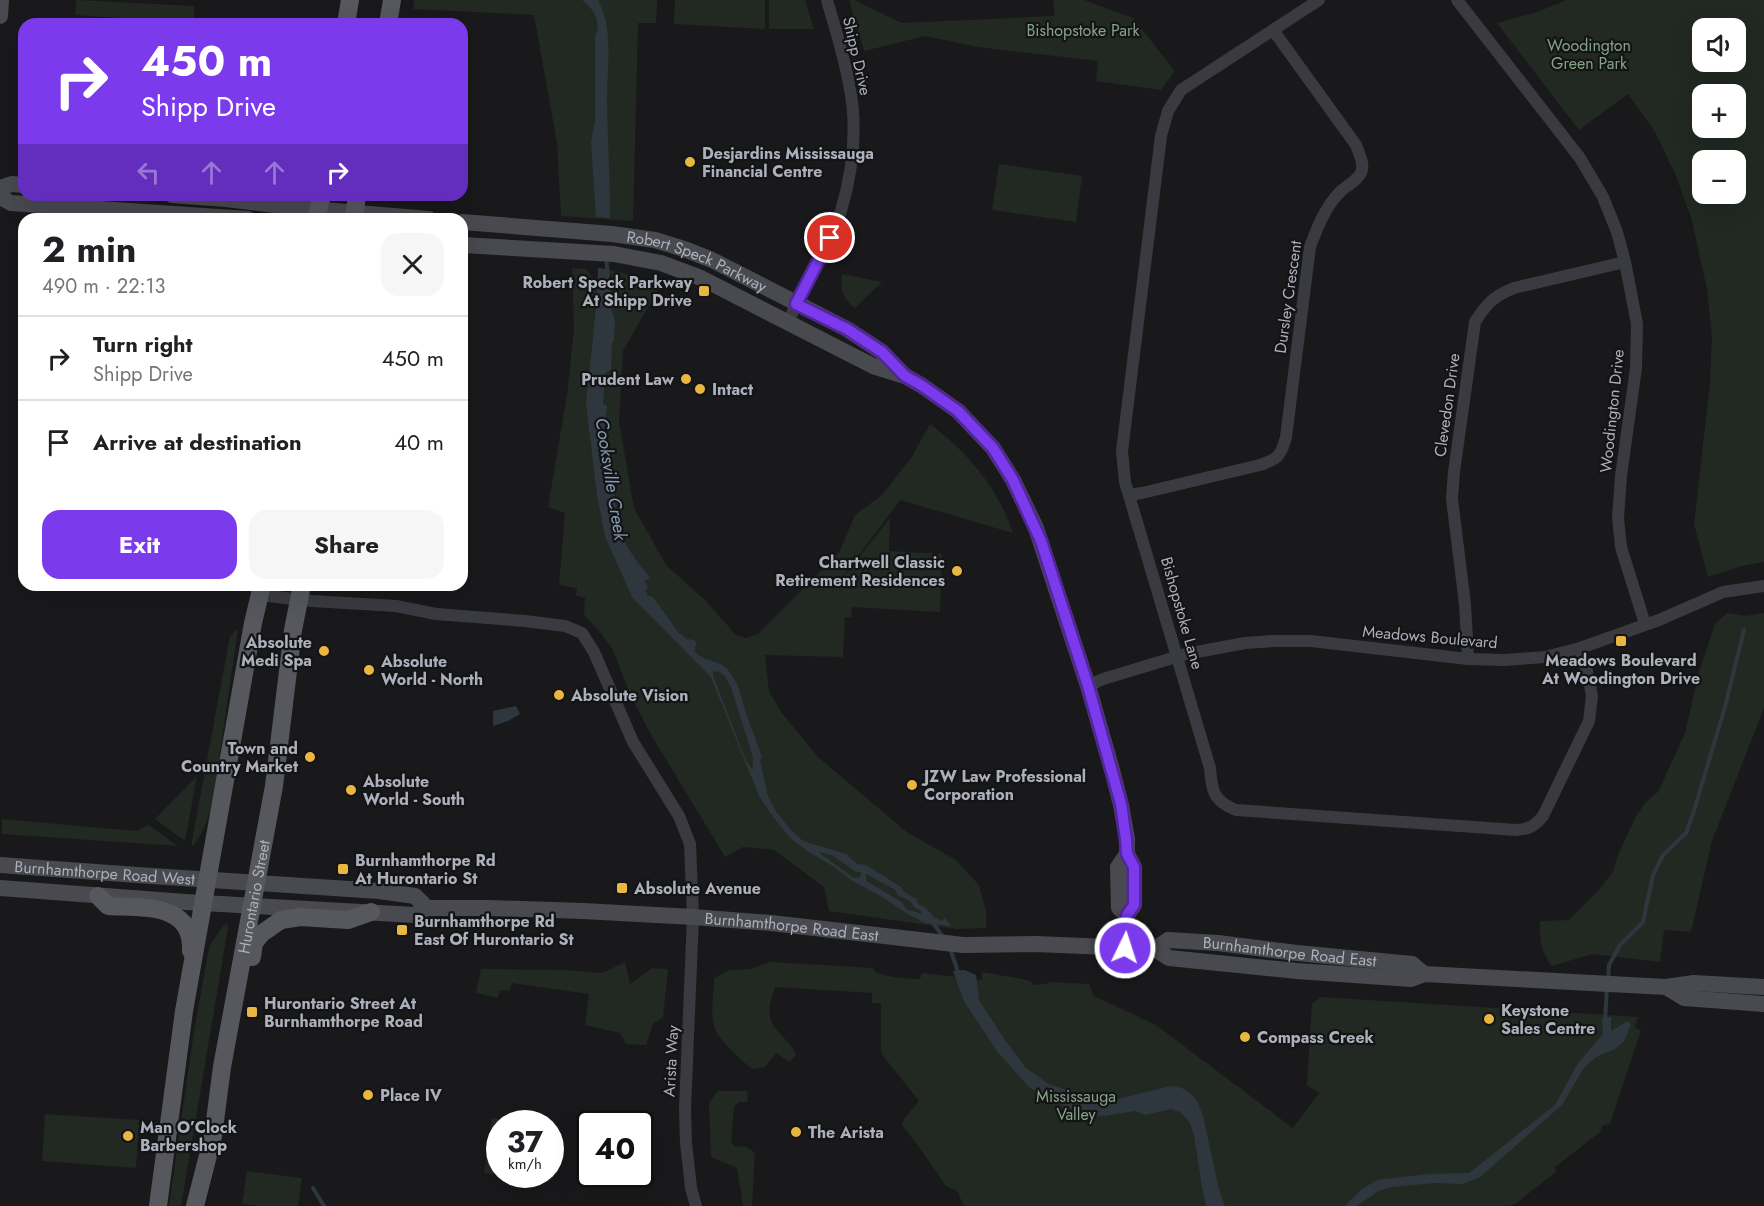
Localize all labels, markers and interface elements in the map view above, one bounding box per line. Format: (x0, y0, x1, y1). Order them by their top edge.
street label: Shipp Drive (837, 14, 877, 98)
map controls (1692, 18, 1746, 204)
button: sound (1692, 18, 1746, 72)
park label: Bishopstoke Park (1026, 19, 1141, 42)
text: 450 m (141, 31, 272, 92)
park label: Woodington Green Park (1547, 34, 1631, 75)
icon: right (42, 42, 120, 120)
button: + (1692, 84, 1746, 138)
text: Shipp Drive (141, 87, 276, 126)
place label: Desjardins Mississauga Financial Centre (702, 142, 874, 183)
button: − (1692, 150, 1746, 204)
marker: Desjardins Mississauga Financial Centre (683, 155, 697, 169)
icon: left (132, 156, 165, 189)
icon: ahead (195, 156, 228, 189)
icon: ahead (258, 156, 291, 189)
icon: right (321, 156, 354, 189)
pin (804, 212, 855, 263)
icon: arrive (813, 221, 846, 254)
text: 2 min (42, 223, 137, 275)
street label: Robert Speck Parkway (625, 225, 772, 298)
button: close (381, 233, 444, 296)
street label: Dursley Crescent (1269, 239, 1307, 355)
place label: Robert Speck Parkway At Shipp Drive (523, 271, 693, 312)
text: 490 m · 22:13 (42, 272, 165, 301)
marker: Robert Speck Parkway At Shipp Drive (697, 284, 711, 298)
text: Turn right (93, 328, 193, 360)
icon: right (42, 342, 75, 375)
text: 450 m (382, 342, 444, 374)
street label: Woodington Drive (1594, 348, 1630, 474)
street label: Clevedon Drive (1428, 352, 1466, 458)
text: Shipp Drive (93, 360, 193, 389)
place label: Prudent Law (581, 368, 675, 391)
marker: Prudent Law (679, 372, 693, 386)
place label: Intact (712, 378, 754, 401)
marker: Intact (693, 382, 707, 396)
water label: Cooksville Creek (588, 416, 634, 543)
icon: arrive (42, 426, 75, 459)
text: Arrive at destination (93, 426, 302, 458)
text: 40 m (394, 426, 444, 458)
button: Exit (42, 510, 237, 579)
button: Share (249, 510, 444, 579)
place label: Chartwell Classic Retirement Residences (775, 551, 945, 592)
street label: Bishopstoke Lane (1155, 554, 1209, 672)
marker: Chartwell Classic Retirement Residences (950, 564, 964, 578)
street label: Meadows Boulevard (1361, 620, 1499, 654)
place label: Absolute Medi Spa (241, 631, 312, 672)
marker: Meadows Boulevard At Woodington Drive (1614, 634, 1628, 648)
marker: Absolute Medi Spa (317, 644, 331, 658)
place label: Meadows Boulevard At Woodington Drive (1541, 649, 1700, 690)
place label: Absolute World - North (380, 650, 483, 691)
marker: Absolute World - North (362, 663, 376, 677)
place label: Absolute Vision (570, 684, 688, 707)
marker: Absolute Vision (552, 688, 566, 702)
place label: Town and Country Market (181, 737, 299, 778)
marker: Town and Country Market (303, 750, 317, 764)
place label: JZW Law Professional Corporation (921, 765, 1086, 806)
place label: Absolute World - South (362, 770, 465, 811)
marker: JZW Law Professional Corporation (905, 778, 919, 792)
marker: Absolute World - South (344, 783, 358, 797)
street label: Hurontario Street (232, 838, 275, 956)
place label: Burnhamthorpe Rd At Hurontario St (354, 849, 496, 890)
street label: Burnhamthorpe Road West (14, 855, 196, 890)
marker: Burnhamthorpe Rd At Hurontario St (336, 862, 350, 876)
place label: Absolute Avenue (633, 877, 761, 900)
marker: Absolute Avenue (615, 881, 629, 895)
street label: Burnhamthorpe Road East (704, 906, 880, 947)
place label: Burnhamthorpe Rd East Of Hurontario St (414, 910, 575, 951)
position arrow (1093, 916, 1157, 980)
marker: Burnhamthorpe Rd East Of Hurontario St (395, 923, 409, 937)
street label: Burnhamthorpe Road East (1202, 931, 1378, 972)
place label: Hurontario Street At Burnhamthorpe Road (264, 992, 423, 1033)
place label: Keystone Sales Centre (1501, 999, 1595, 1040)
marker: Hurontario Street At Burnhamthorpe Road (245, 1005, 259, 1019)
marker: Keystone Sales Centre (1482, 1012, 1496, 1026)
street label: Arista Way (658, 1024, 684, 1097)
place label: Compass Creek (1257, 1026, 1375, 1049)
marker: Compass Creek (1238, 1030, 1252, 1044)
place label: Place IV (380, 1084, 442, 1107)
park label: Mississauga Valley (1036, 1085, 1116, 1126)
marker: Place IV (361, 1088, 375, 1102)
speed limit sign: 40 (576, 1110, 654, 1188)
place label: Man O’Clock Barbershop (140, 1116, 238, 1157)
text: 37 (507, 1120, 543, 1163)
place label: The Arista (808, 1121, 884, 1144)
marker: The Arista (789, 1125, 803, 1139)
marker: Man O’Clock Barbershop (121, 1129, 135, 1143)
text: km/h (508, 1153, 542, 1175)

